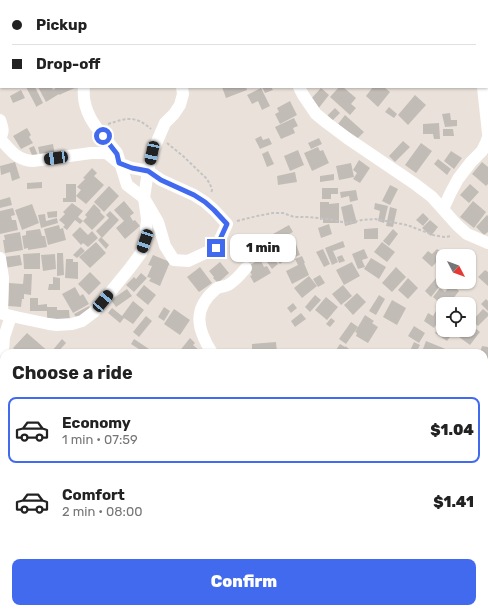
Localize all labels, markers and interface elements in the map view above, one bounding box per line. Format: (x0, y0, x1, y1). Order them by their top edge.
text: Pickup (36, 16, 87, 34)
text: Drop-off (36, 55, 100, 73)
route start (94, 127, 112, 145)
car (144, 140, 160, 166)
car (43, 150, 69, 166)
car (135, 228, 155, 254)
callout: 1 min (230, 234, 296, 262)
route end (207, 239, 225, 257)
text: 1 min (246, 240, 280, 255)
north arrow (436, 249, 476, 289)
map controls (436, 249, 476, 337)
car (91, 288, 115, 314)
button: locate (436, 297, 476, 337)
text: Choose a ride (12, 362, 133, 384)
icon: car (14, 412, 50, 448)
text: Economy (62, 414, 131, 432)
text: $1.04 (430, 421, 474, 439)
text: 1 min · 07:59 (62, 432, 138, 447)
icon: car (14, 484, 50, 520)
text: Comfort (62, 486, 125, 504)
text: $1.41 (433, 493, 474, 511)
text: 2 min · 08:00 (62, 504, 142, 519)
button: Confirm (12, 559, 476, 605)

